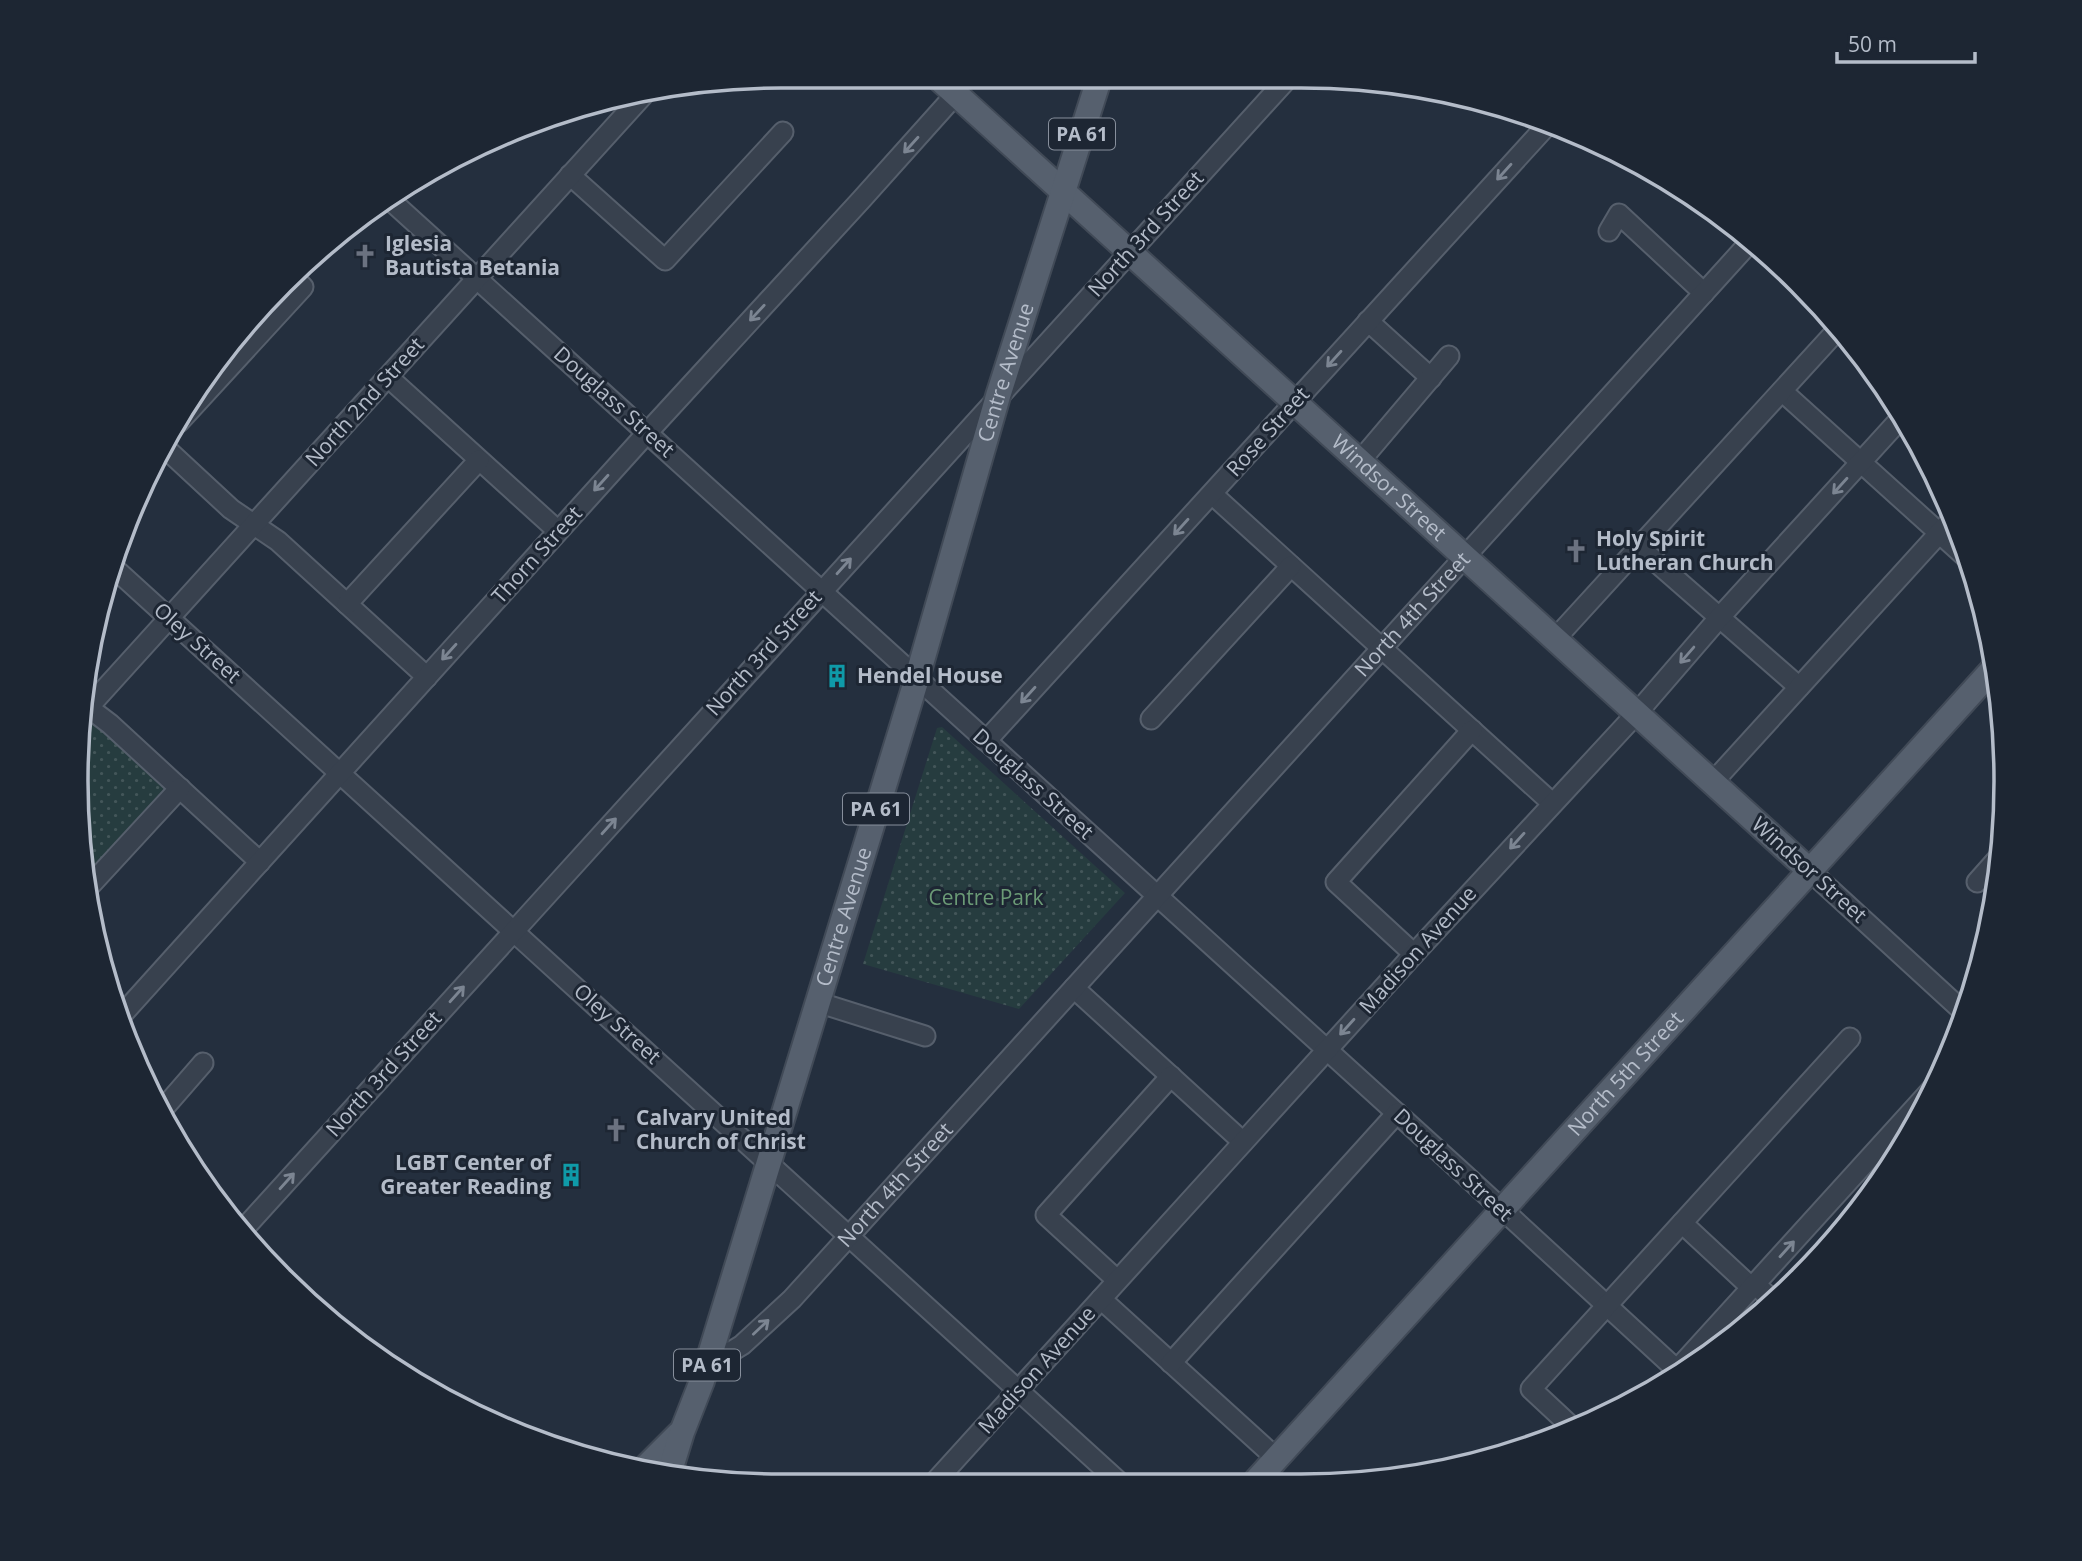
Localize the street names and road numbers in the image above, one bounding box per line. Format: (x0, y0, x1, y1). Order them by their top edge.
road number: PA 61 (1049, 118, 1115, 150)
street label: North 3rd Street (1081, 164, 1209, 302)
street label: Centre Avenue (970, 299, 1040, 445)
street label: North 2nd Street (299, 331, 430, 472)
street label: Douglass Street (548, 340, 681, 463)
street label: Rose Street (1220, 381, 1315, 482)
street label: Windsor Street (1326, 428, 1453, 546)
street label: Thorn Street (485, 499, 588, 609)
street label: North 4th Street (1348, 545, 1476, 682)
street label: North 3rd Street (699, 583, 827, 721)
street label: Oley Street (148, 596, 247, 689)
street label: Douglass Street (967, 722, 1100, 845)
road number: PA 61 (843, 794, 909, 824)
street label: Windsor Street (1746, 810, 1873, 928)
street label: Centre Avenue (808, 844, 877, 990)
street label: Madison Avenue (1352, 879, 1482, 1019)
street label: Oley Street (568, 977, 667, 1070)
street label: North 3rd Street (319, 1004, 447, 1142)
street label: North 5th Street (1561, 1005, 1689, 1142)
street label: Douglass Street (1388, 1102, 1519, 1227)
street label: North 4th Street (831, 1116, 959, 1253)
street label: Madison Avenue (971, 1299, 1101, 1439)
road number: PA 61 (674, 1350, 740, 1380)

